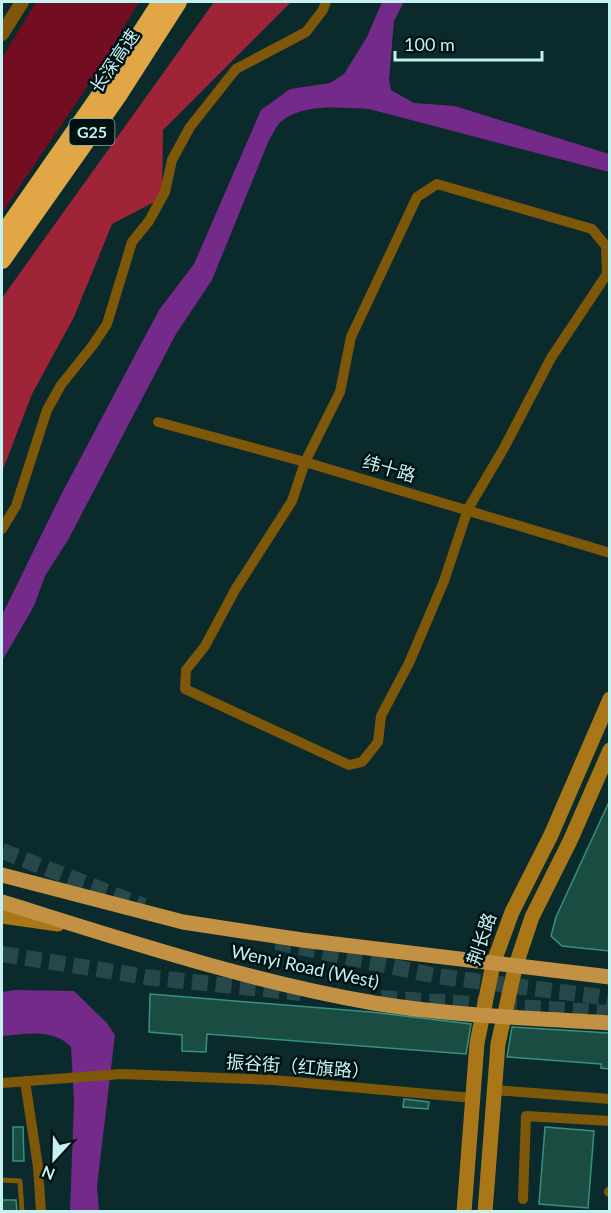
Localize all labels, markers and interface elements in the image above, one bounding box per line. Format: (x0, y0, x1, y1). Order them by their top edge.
street label: 长深高速 (85, 24, 143, 96)
scale bar (395, 24, 542, 62)
text: 100 m (404, 33, 455, 55)
road number: G25 (70, 119, 115, 145)
street label: 纬十路 (360, 450, 418, 486)
street label: 荆长路 (462, 910, 500, 968)
street label: Wenyi Road (West) (229, 940, 381, 992)
street label: 振谷街（红旗路） (225, 1050, 371, 1082)
north arrow (24, 1129, 84, 1189)
text: N (39, 1162, 57, 1184)

